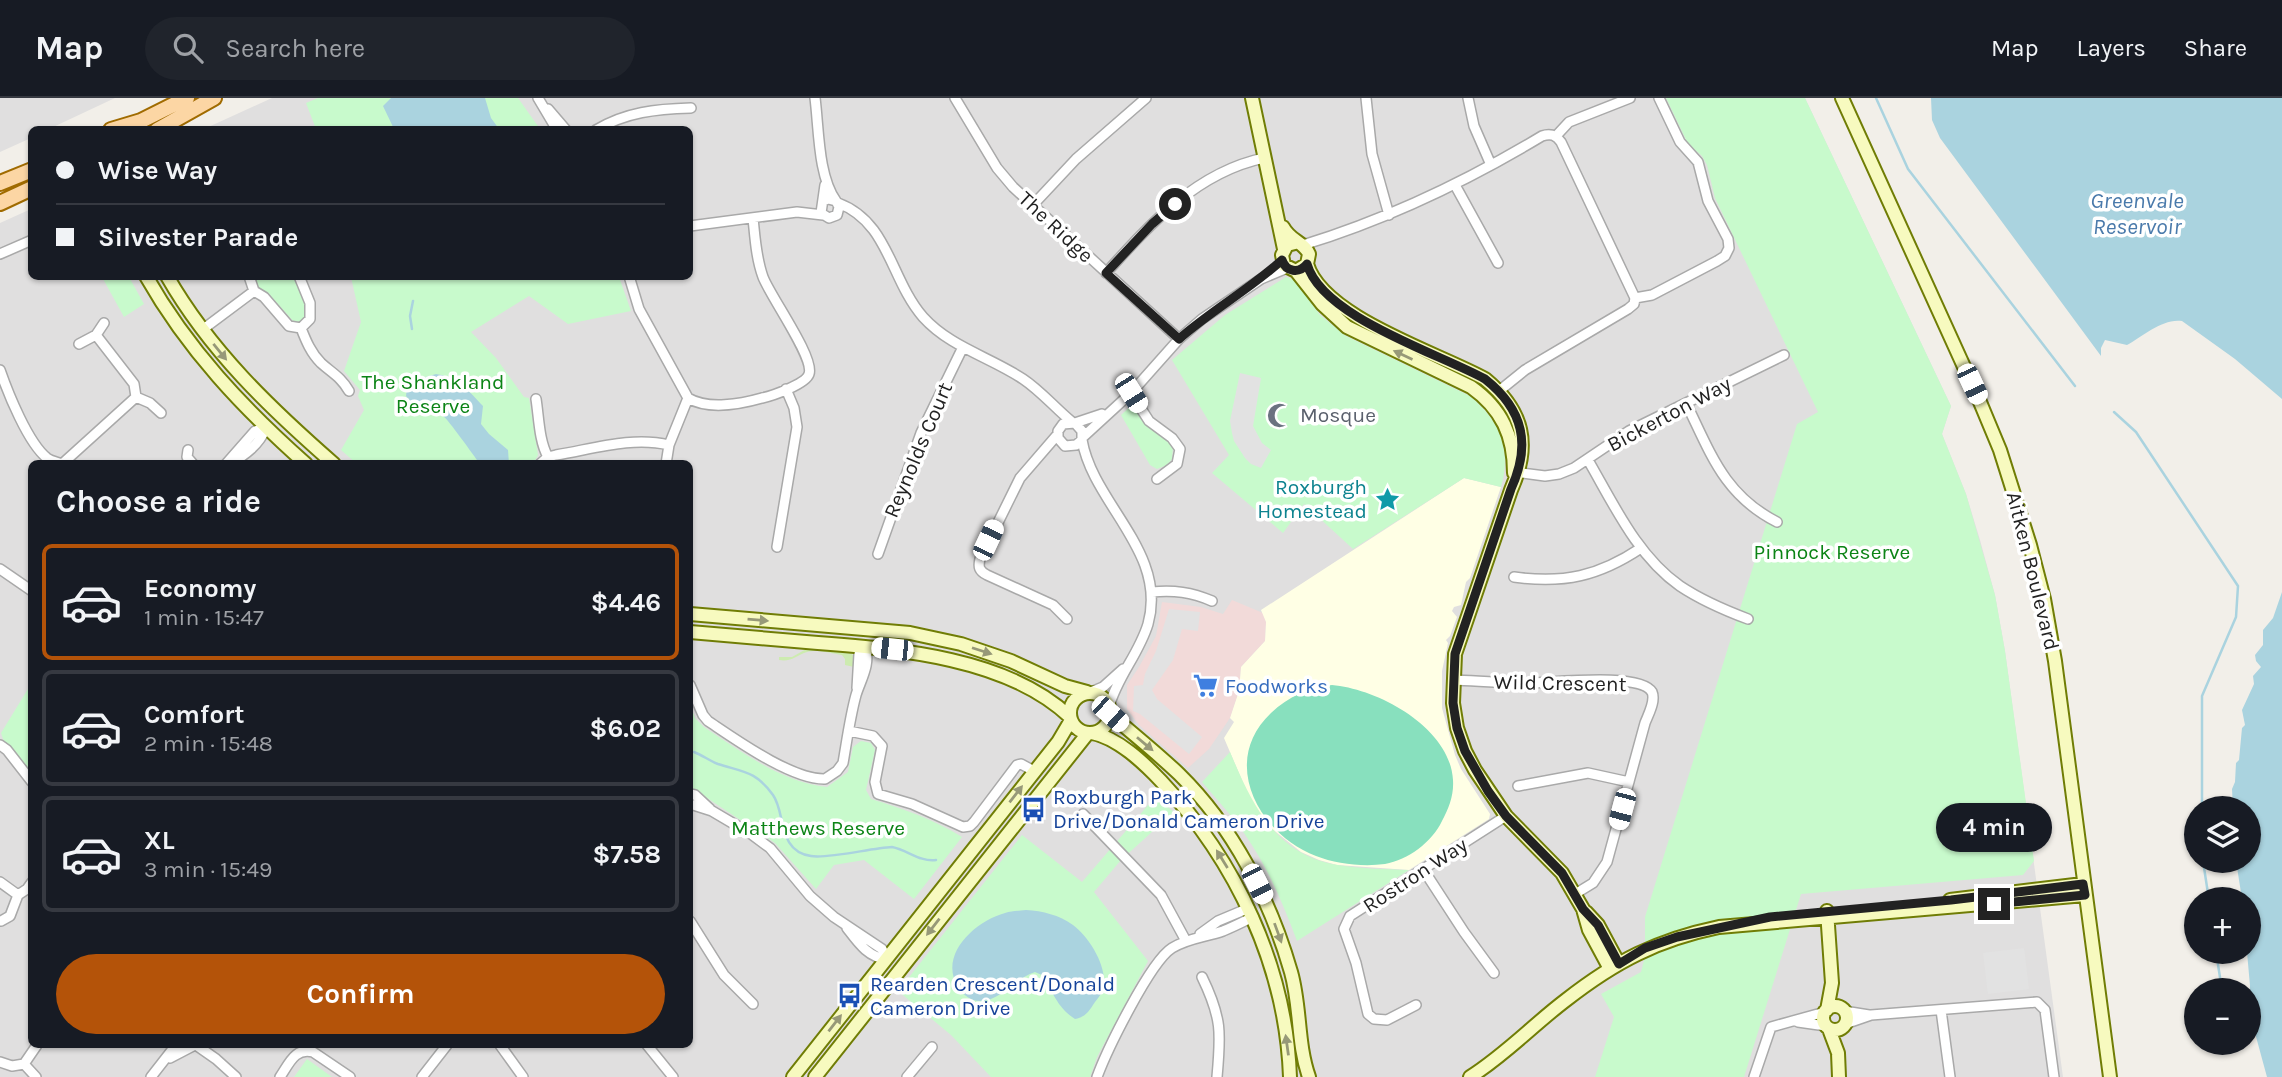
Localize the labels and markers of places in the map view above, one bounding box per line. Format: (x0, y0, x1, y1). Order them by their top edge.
mosque icon: Mosque (1266, 401, 1294, 429)
place label: Mosque (1300, 403, 1376, 427)
place label: Roxburgh Homestead (1257, 475, 1367, 523)
place icon: Roxburgh Homestead (1373, 485, 1401, 513)
supermarket icon: Foodworks (1191, 672, 1219, 700)
place label: Foodworks (1225, 674, 1328, 698)
place label: Roxburgh Park Drive/Donald Cameron Drive (1053, 785, 1325, 833)
bus stop icon: Roxburgh Park Drive/Donald Cameron Drive (1019, 795, 1047, 823)
place label: Rearden Crescent/Donald Cameron Drive (870, 972, 1115, 1020)
bus stop icon: Rearden Crescent/Donald Cameron Drive (836, 982, 864, 1010)

